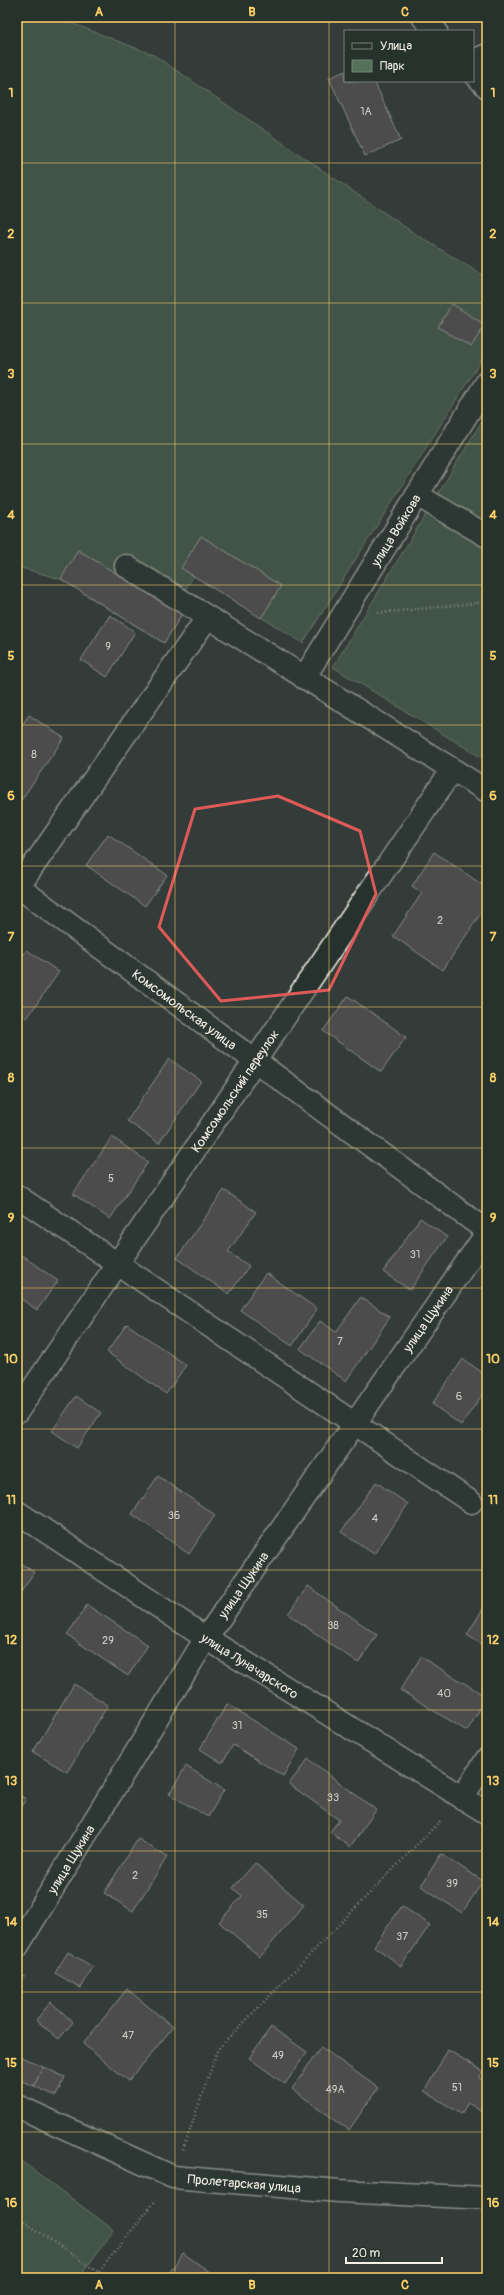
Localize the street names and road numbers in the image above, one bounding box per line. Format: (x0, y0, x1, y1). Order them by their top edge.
street label: улица Войкова (367, 491, 425, 570)
street label: Комсомольская улица (129, 966, 240, 1054)
street label: Комсомольский переулок (188, 1027, 283, 1156)
street label: улица Щукина (399, 1283, 457, 1356)
street label: улица Щукина (215, 1549, 272, 1623)
street label: улица Луначарского (197, 1629, 301, 1703)
street label: улица Щукина (44, 1822, 99, 1898)
street label: Пролетарская улица (187, 2171, 302, 2197)

